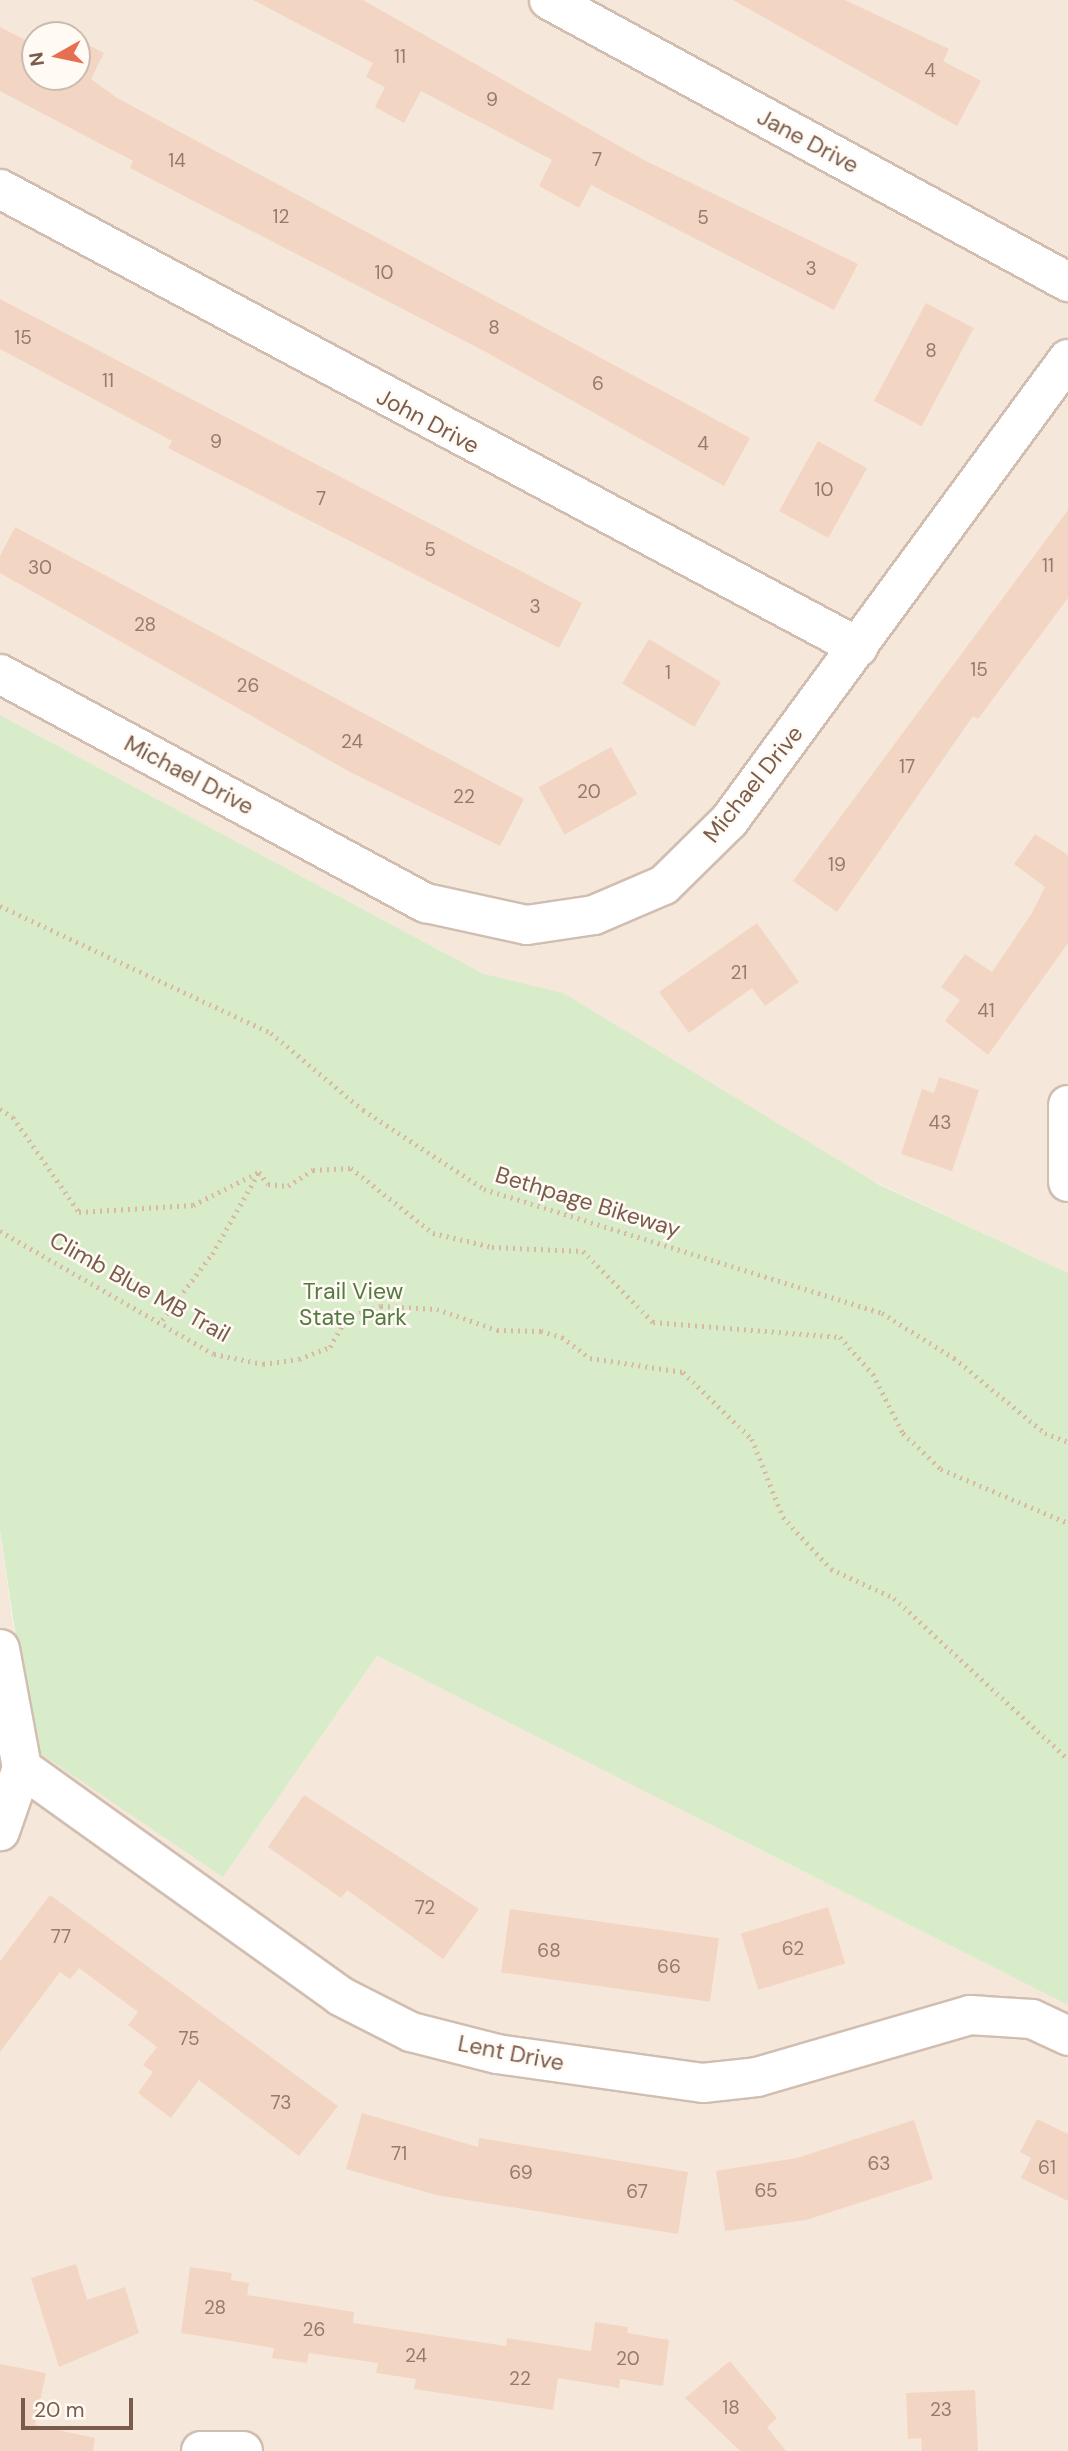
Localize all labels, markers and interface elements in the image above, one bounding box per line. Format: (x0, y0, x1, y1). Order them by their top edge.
north arrow (21, 21, 91, 91)
house number: 11 (394, 46, 406, 68)
text: N (23, 50, 50, 68)
house number: 4 (924, 60, 936, 82)
house number: 9 (486, 89, 498, 111)
street label: Jane Drive (753, 103, 863, 179)
house number: 7 (592, 149, 602, 171)
house number: 14 (168, 150, 186, 172)
house number: 12 (273, 206, 289, 228)
house number: 5 (697, 207, 709, 229)
house number: 3 (805, 258, 817, 280)
house number: 10 (375, 262, 393, 284)
house number: 8 (488, 317, 500, 339)
house number: 15 (14, 327, 32, 349)
house number: 8 (925, 340, 937, 362)
house number: 11 (102, 370, 114, 392)
house number: 6 (592, 373, 604, 395)
street label: John Drive (372, 382, 484, 460)
house number: 9 (210, 431, 222, 453)
house number: 4 (697, 433, 709, 455)
house number: 10 (815, 479, 833, 501)
house number: 7 (316, 488, 326, 510)
house number: 5 (424, 539, 436, 561)
house number: 11 (1042, 555, 1054, 577)
house number: 30 (28, 557, 52, 579)
house number: 3 (529, 596, 541, 618)
house number: 28 (134, 614, 156, 636)
house number: 15 (970, 659, 988, 681)
house number: 1 (665, 662, 671, 684)
house number: 26 (237, 675, 259, 697)
street label: Michael Drive (697, 720, 809, 848)
street label: Michael Drive (120, 729, 258, 821)
house number: 24 (341, 731, 363, 753)
house number: 17 (899, 756, 915, 778)
house number: 20 (577, 781, 601, 803)
house number: 22 (453, 786, 475, 808)
house number: 19 (828, 854, 846, 876)
house number: 21 (731, 962, 747, 984)
house number: 41 (977, 1000, 995, 1022)
house number: 43 (929, 1112, 951, 1134)
street label: Bethpage Bikeway (492, 1161, 684, 1243)
street label: Climb Blue MB Trail (45, 1226, 235, 1348)
park label: Trail View State Park (299, 1277, 407, 1331)
house number: 72 (415, 1897, 435, 1919)
house number: 77 (51, 1926, 71, 1948)
house number: 62 (782, 1938, 804, 1960)
house number: 68 (537, 1940, 561, 1962)
house number: 66 (657, 1956, 681, 1978)
house number: 75 (178, 2028, 200, 2050)
street label: Lent Drive (456, 2029, 566, 2077)
house number: 73 (271, 2092, 291, 2114)
house number: 71 (391, 2143, 407, 2165)
house number: 63 (867, 2153, 891, 2175)
house number: 61 (1038, 2157, 1056, 2179)
house number: 69 (509, 2162, 533, 2184)
house number: 65 (754, 2180, 778, 2202)
house number: 67 (626, 2181, 648, 2203)
house number: 28 (204, 2297, 226, 2319)
house number: 26 (303, 2319, 325, 2341)
house number: 24 (405, 2345, 427, 2367)
house number: 20 (616, 2348, 640, 2370)
house number: 22 (509, 2368, 531, 2390)
scale bar (24, 2384, 136, 2428)
text: 20 m (34, 2396, 85, 2424)
house number: 18 (722, 2397, 740, 2419)
house number: 23 (930, 2399, 952, 2421)

